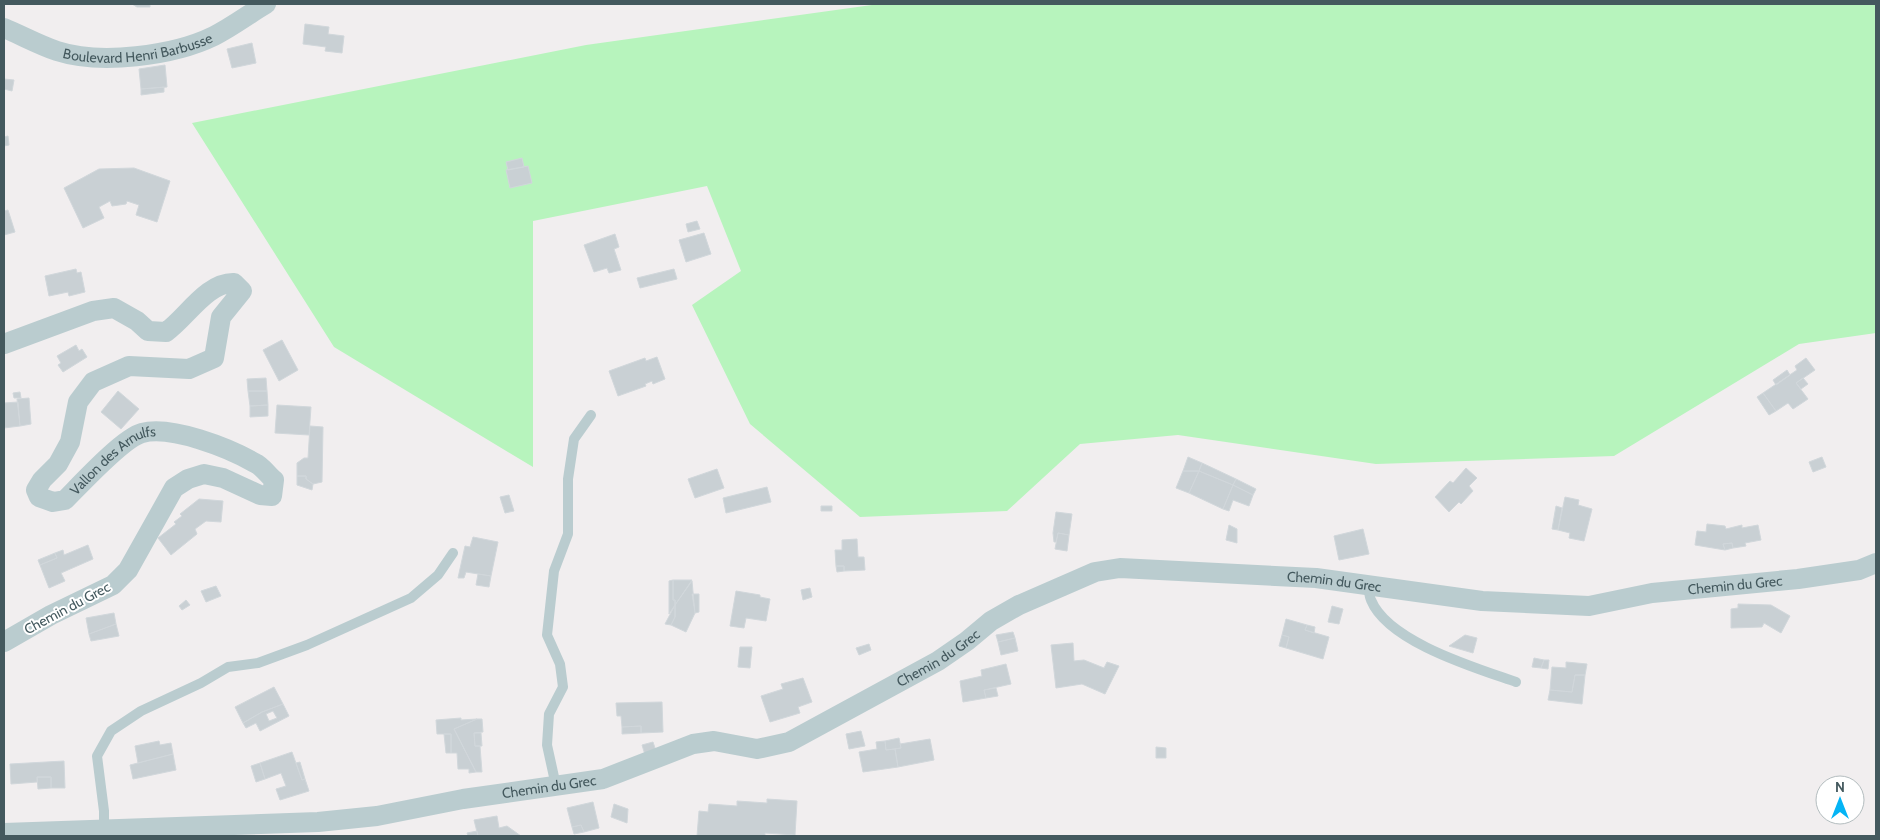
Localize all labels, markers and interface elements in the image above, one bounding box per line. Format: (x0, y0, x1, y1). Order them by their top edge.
street label: Boulevard Henri Barbusse (61, 29, 215, 67)
street label: Vallon des Arnulfs (66, 422, 156, 499)
street label: Chemin du Grec (1286, 568, 1383, 596)
street label: Chemin du Grec (1687, 572, 1783, 599)
street label: Chemin du Grec (21, 578, 113, 638)
street label: Chemin du Grec (893, 625, 983, 691)
street label: Chemin du Grec (501, 771, 597, 802)
north arrow (1815, 775, 1865, 825)
text: N (1835, 778, 1845, 796)

